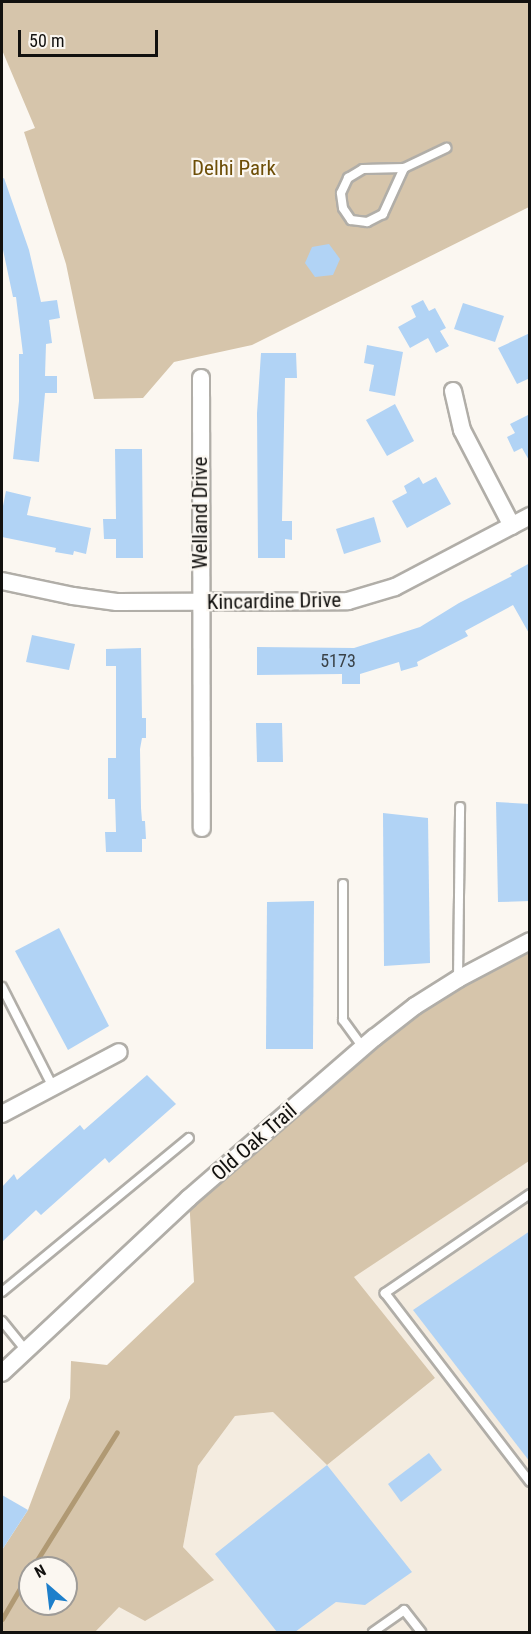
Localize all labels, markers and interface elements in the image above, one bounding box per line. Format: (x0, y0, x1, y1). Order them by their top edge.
scale bar (21, 18, 160, 56)
text: 50 m (29, 30, 64, 51)
park label: Delhi Park (192, 155, 276, 181)
street label: Welland Drive (187, 457, 213, 569)
street label: Kincardine Drive (207, 587, 341, 615)
house number: 5173 (320, 650, 356, 672)
street label: Old Oak Trail (206, 1098, 302, 1186)
north arrow (18, 1556, 78, 1616)
text: N (31, 1561, 49, 1582)

